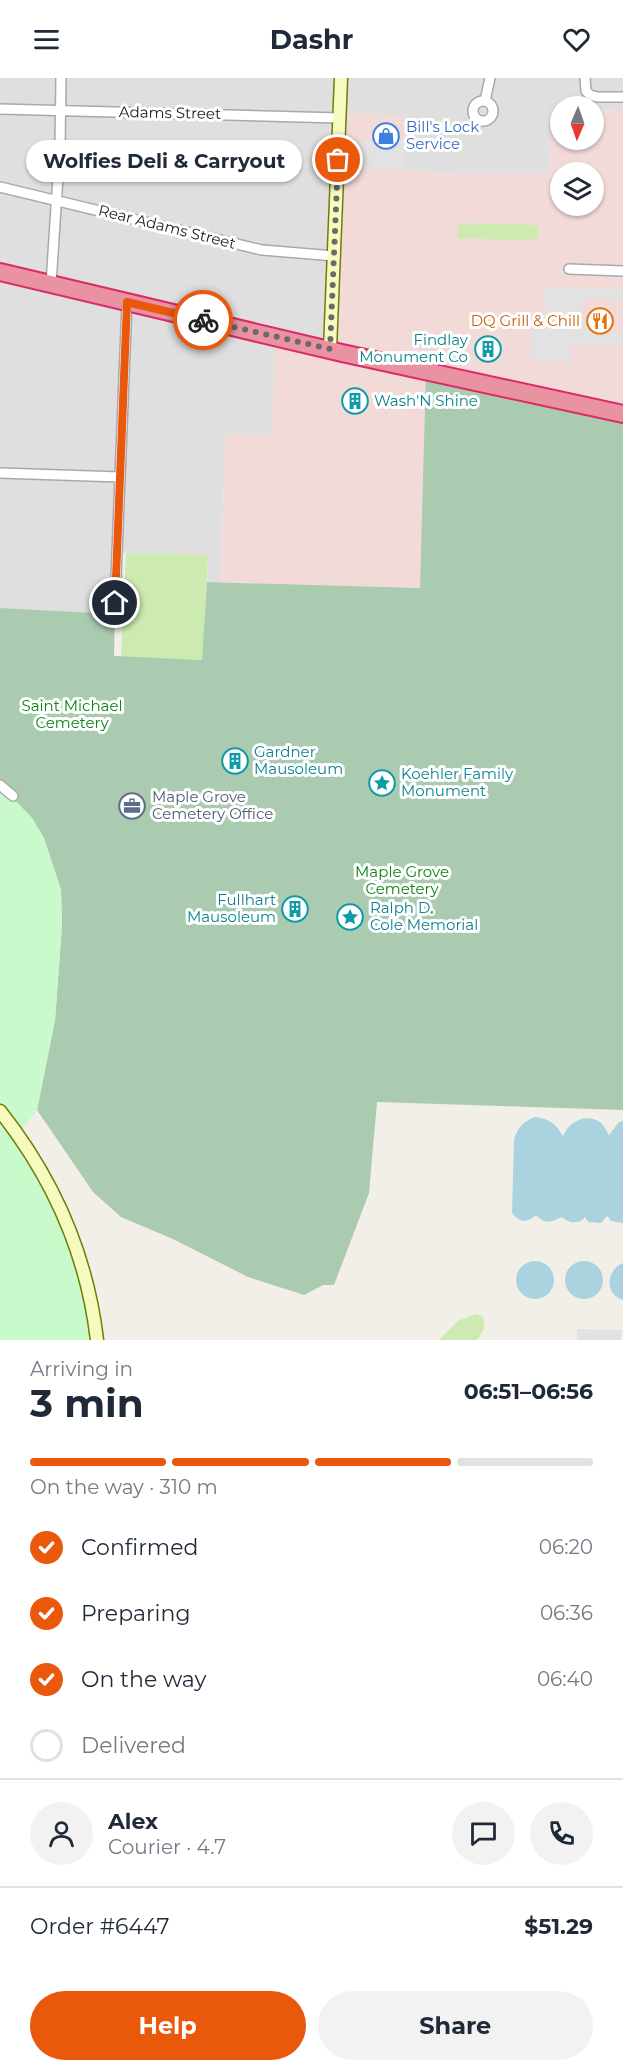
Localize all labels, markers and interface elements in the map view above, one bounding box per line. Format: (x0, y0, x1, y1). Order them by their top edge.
icon: menu (30, 23, 63, 56)
text: Dashr (270, 23, 353, 56)
icon: heart (560, 23, 593, 56)
north arrow (550, 96, 604, 150)
map controls (550, 96, 604, 216)
street label: Adams Street (119, 102, 221, 123)
place label: Bill's Lock Service (406, 117, 479, 153)
shop icon: Bill's Lock Service (371, 121, 401, 151)
pin (312, 134, 363, 185)
callout: Wolfies Deli & Carryout (26, 139, 302, 181)
icon: bag (321, 143, 354, 176)
text: Wolfies Deli & Carryout (43, 149, 285, 173)
button: layers (550, 162, 604, 216)
street label: Rear Adams Street (97, 200, 238, 253)
courier (173, 290, 233, 350)
icon: bike (187, 304, 220, 337)
restaurant icon: DQ Grill & Chill (585, 306, 615, 336)
place label: DQ Grill & Chill (471, 311, 580, 330)
place label: Findlay Monument Co (359, 330, 469, 366)
building icon: Findlay Monument Co (473, 334, 503, 364)
building icon: Wash'N Shine (340, 386, 370, 416)
place label: Wash'N Shine (374, 391, 478, 410)
pin (89, 577, 140, 628)
icon: home (98, 586, 131, 619)
park label: Saint Michael Cemetery (21, 696, 123, 732)
place label: Gardner Mausoleum (254, 742, 343, 778)
building icon: Gardner Mausoleum (220, 746, 250, 776)
place label: Koehler Family Monument (401, 764, 514, 800)
place icon: Koehler Family Monument (367, 768, 397, 798)
place label: Maple Grove Cemetery Office (152, 787, 273, 823)
office icon: Maple Grove Cemetery Office (117, 791, 147, 821)
park label: Maple Grove Cemetery (355, 862, 449, 898)
place label: Fullhart Mausoleum (187, 890, 276, 926)
building icon: Fullhart Mausoleum (280, 894, 310, 924)
place label: Ralph D. Cole Memorial (370, 898, 478, 934)
place icon: Ralph D. Cole Memorial (335, 902, 365, 932)
text: Arriving in (30, 1357, 133, 1381)
text: 06:51–06:56 (464, 1378, 593, 1405)
text: 3 min (30, 1379, 144, 1427)
text: On the way · 310 m (30, 1475, 218, 1499)
icon: check (30, 1531, 63, 1564)
text: Confirmed (81, 1534, 198, 1561)
text: 06:20 (539, 1535, 593, 1559)
icon: check (30, 1597, 63, 1630)
text: Preparing (81, 1600, 190, 1627)
text: 06:36 (540, 1601, 593, 1625)
icon: check (30, 1663, 63, 1696)
text: On the way (81, 1666, 206, 1693)
text: 06:40 (537, 1667, 593, 1691)
text: Delivered (81, 1732, 186, 1759)
button: person (30, 1802, 93, 1865)
button: chat (452, 1802, 515, 1865)
button: phone (530, 1802, 593, 1865)
text: Alex (108, 1808, 158, 1835)
text: Courier · 4.7 (108, 1835, 226, 1859)
text: Order #6447 (30, 1913, 169, 1940)
text: $51.29 (524, 1913, 593, 1940)
button: Help (30, 1991, 306, 2060)
button: Share (318, 1991, 593, 2060)

